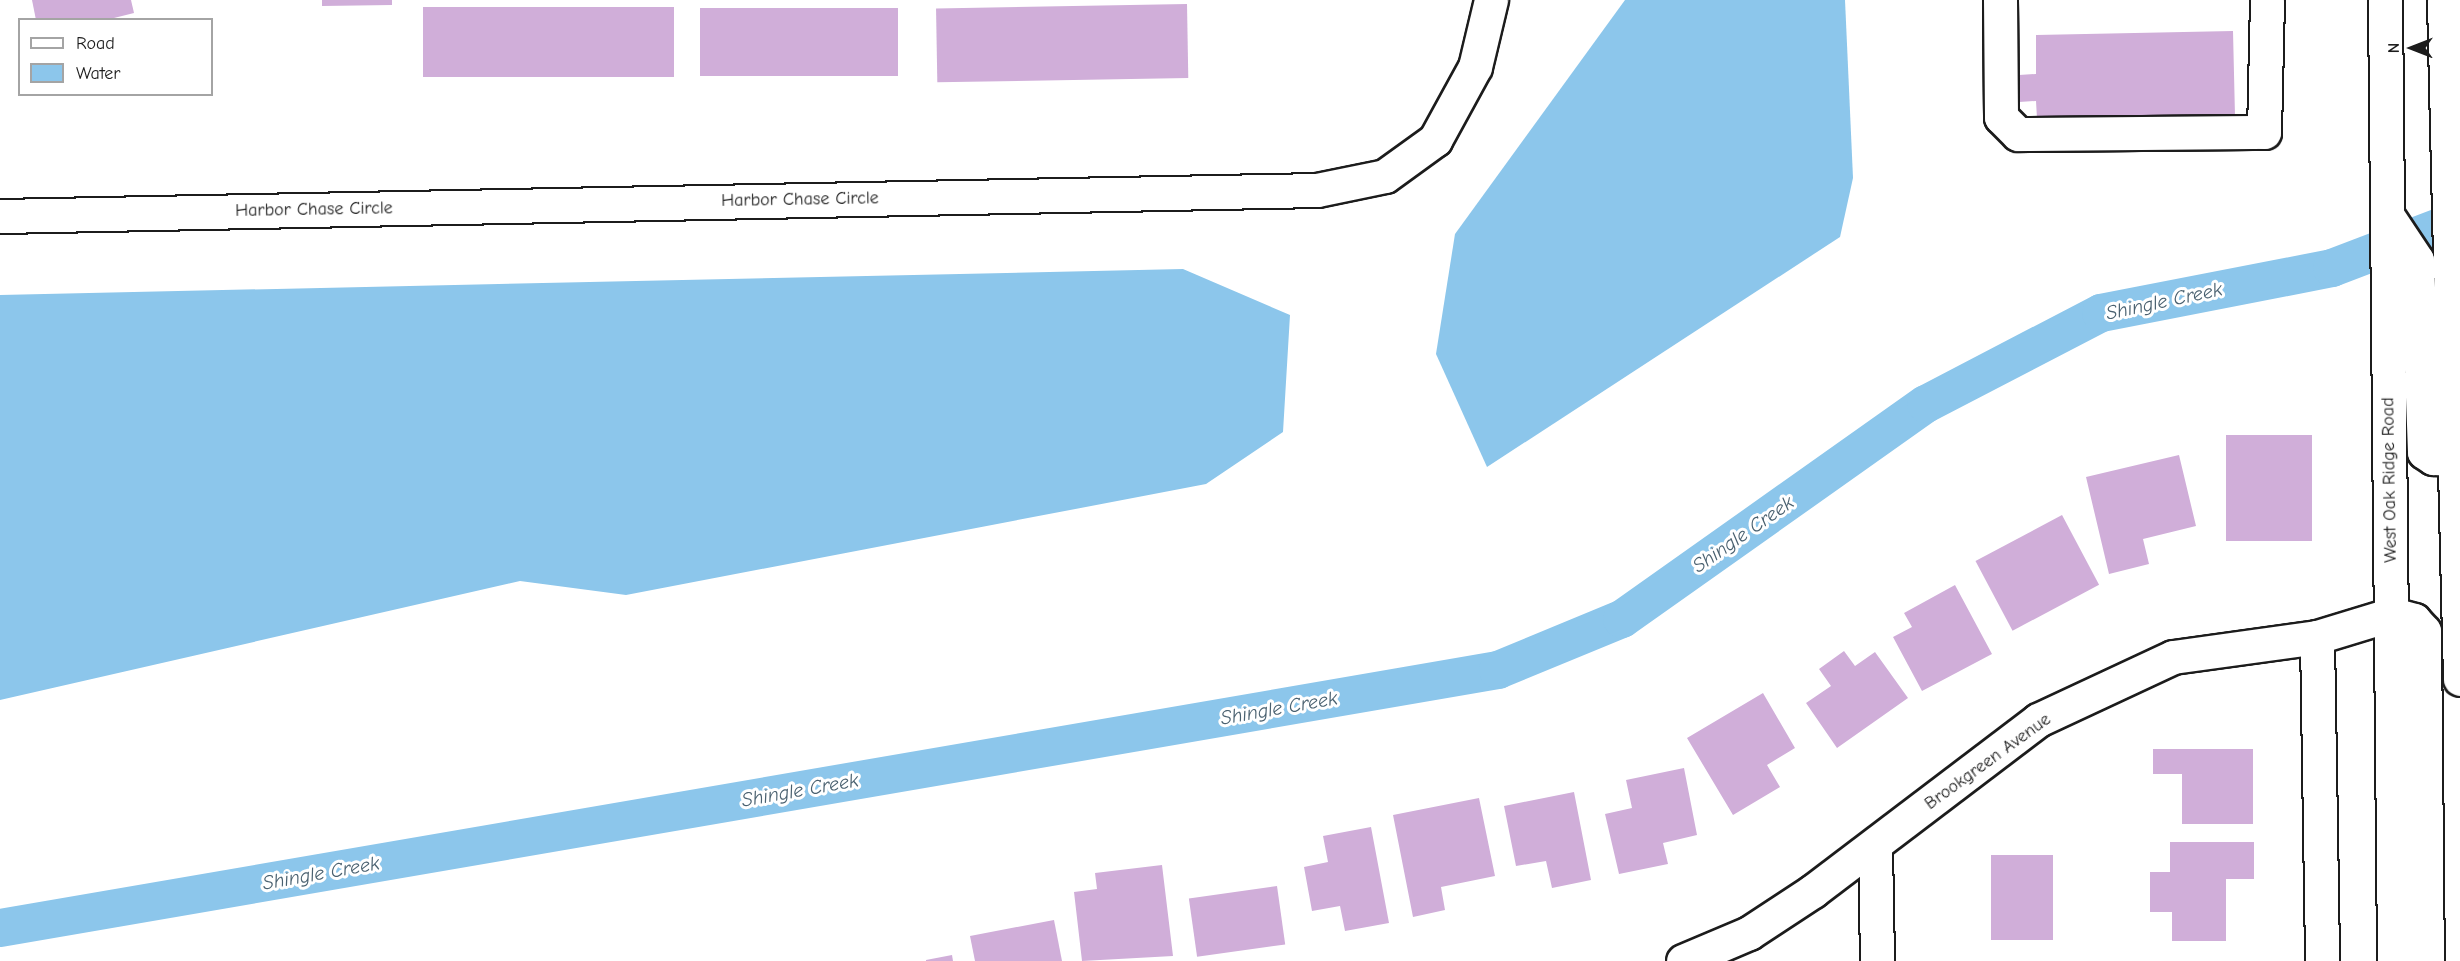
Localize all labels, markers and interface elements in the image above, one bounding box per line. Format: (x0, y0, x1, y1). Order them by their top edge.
legend (18, 18, 213, 96)
north arrow (2382, 18, 2442, 78)
text: Road (76, 33, 115, 54)
text: N (2385, 43, 2403, 53)
text: Water (76, 63, 120, 84)
street label: Harbor Chase Circle (721, 188, 879, 212)
street label: Harbor Chase Circle (235, 198, 393, 222)
water label: Shingle Creek (2104, 277, 2224, 325)
street label: West Oak Ridge Road (2378, 397, 2402, 563)
water label: Shingle Creek (1688, 490, 1798, 578)
water label: Shingle Creek (1219, 686, 1339, 730)
street label: Brookgreen Avenue (1921, 709, 2055, 815)
water label: Shingle Creek (740, 768, 860, 812)
water label: Shingle Creek (261, 851, 381, 895)

